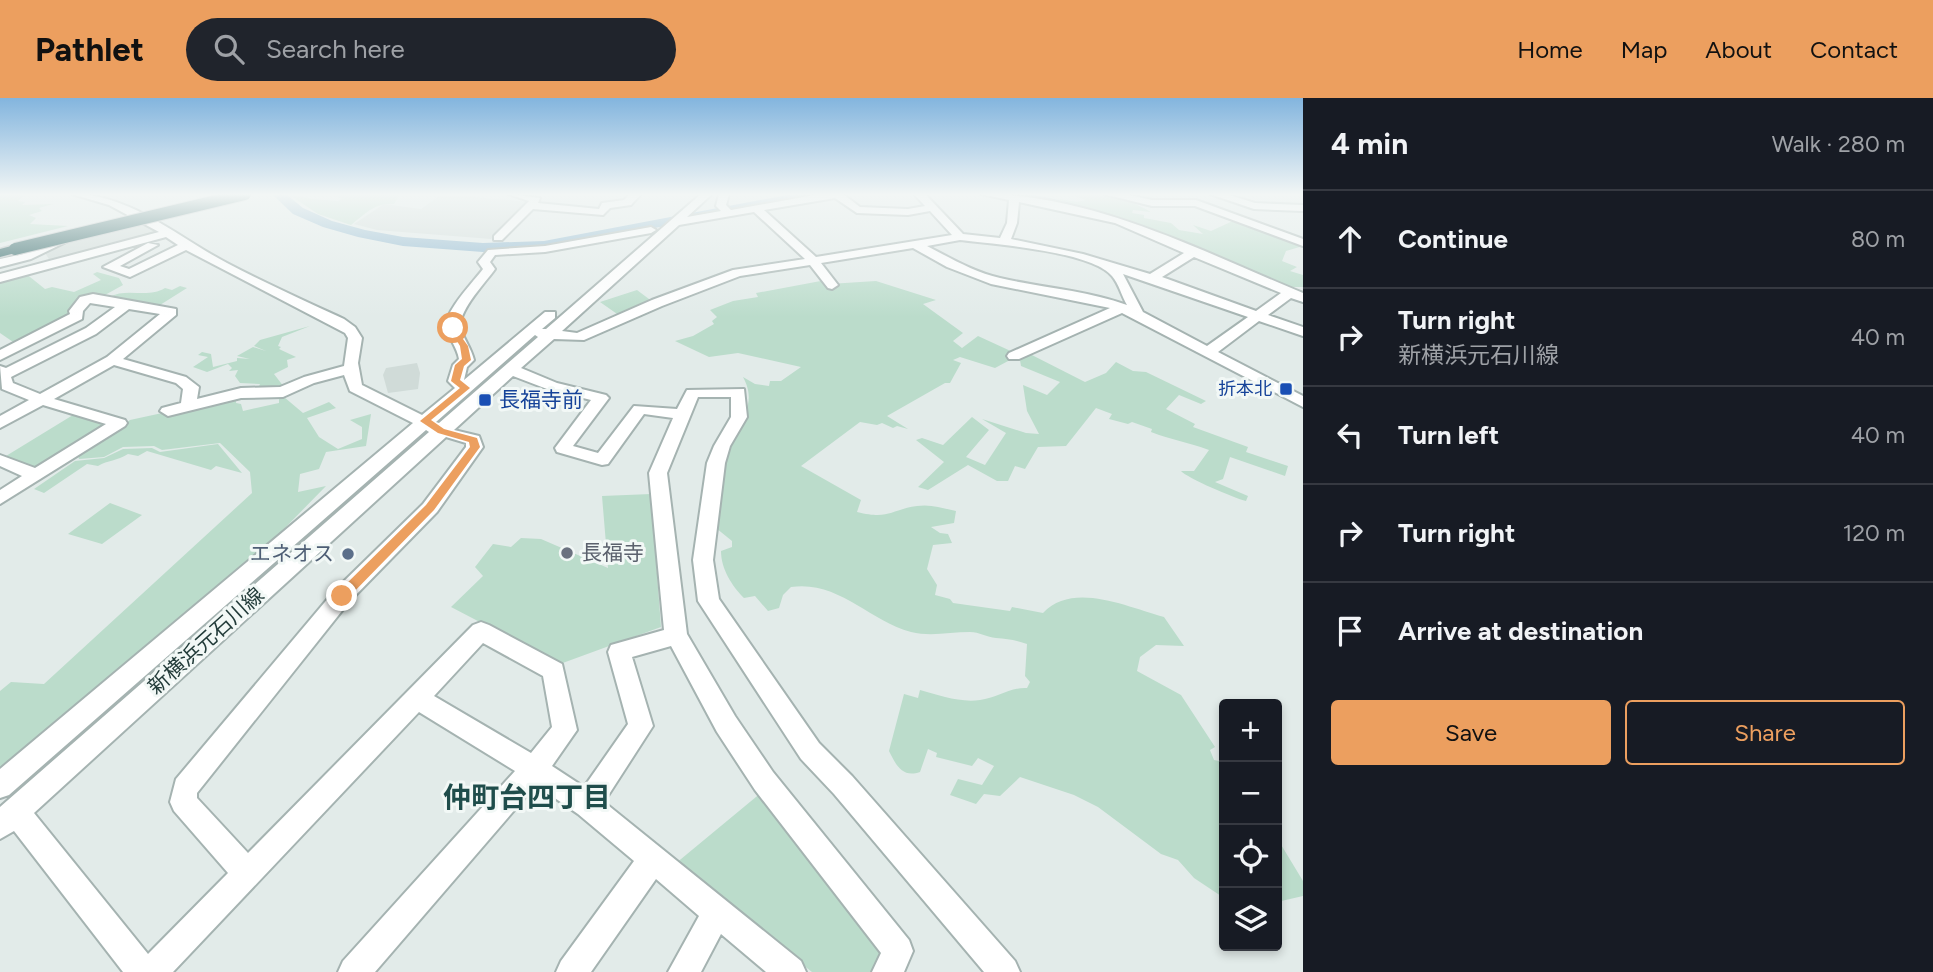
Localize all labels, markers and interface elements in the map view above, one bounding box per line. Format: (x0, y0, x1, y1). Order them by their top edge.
search box (186, 18, 676, 81)
text: Pathlet (35, 30, 144, 69)
icon: search (210, 30, 248, 68)
text: Search here (266, 33, 405, 65)
text: Home (1517, 35, 1583, 64)
text: Map (1621, 35, 1667, 64)
text: About (1705, 35, 1772, 64)
text: Contact (1810, 35, 1898, 64)
text: 4 min (1331, 125, 1408, 162)
text: Walk · 280 m (1772, 130, 1905, 158)
icon: ahead (1331, 220, 1369, 258)
text: Continue (1398, 223, 1508, 255)
text: 80 m (1851, 225, 1905, 253)
text: Turn right (1398, 304, 1515, 336)
route start (437, 312, 468, 343)
icon: right (1331, 318, 1369, 356)
text: 40 m (1851, 323, 1905, 351)
text: 新横浜元石川線 (1398, 341, 1559, 369)
place label: 折本北 (1218, 378, 1272, 400)
marker: 折本北 (1278, 381, 1294, 397)
place label: 長福寺前 (499, 387, 583, 412)
marker: 長福寺前 (477, 392, 493, 408)
icon: left (1331, 416, 1369, 454)
text: Turn left (1398, 419, 1499, 451)
text: 40 m (1851, 421, 1905, 449)
icon: right (1331, 514, 1369, 552)
text: Turn right (1398, 517, 1515, 549)
text: 120 m (1843, 519, 1905, 547)
place label: 長福寺 (581, 540, 644, 565)
place label: エネオス (250, 541, 334, 566)
marker: 長福寺 (559, 545, 575, 561)
marker: エネオス (340, 546, 356, 562)
route end (326, 580, 357, 611)
street label: 新横浜元石川線 (143, 582, 269, 699)
icon: arrive (1331, 612, 1369, 650)
text: Arrive at destination (1398, 615, 1643, 647)
map controls (1219, 699, 1282, 951)
button: + (1219, 699, 1282, 762)
button: Save (1331, 700, 1611, 765)
button: Share (1625, 700, 1905, 765)
button: − (1219, 762, 1282, 825)
district label: 仲町台四丁目 (443, 780, 611, 814)
button: locate (1219, 825, 1282, 888)
button: layers (1219, 888, 1282, 951)

